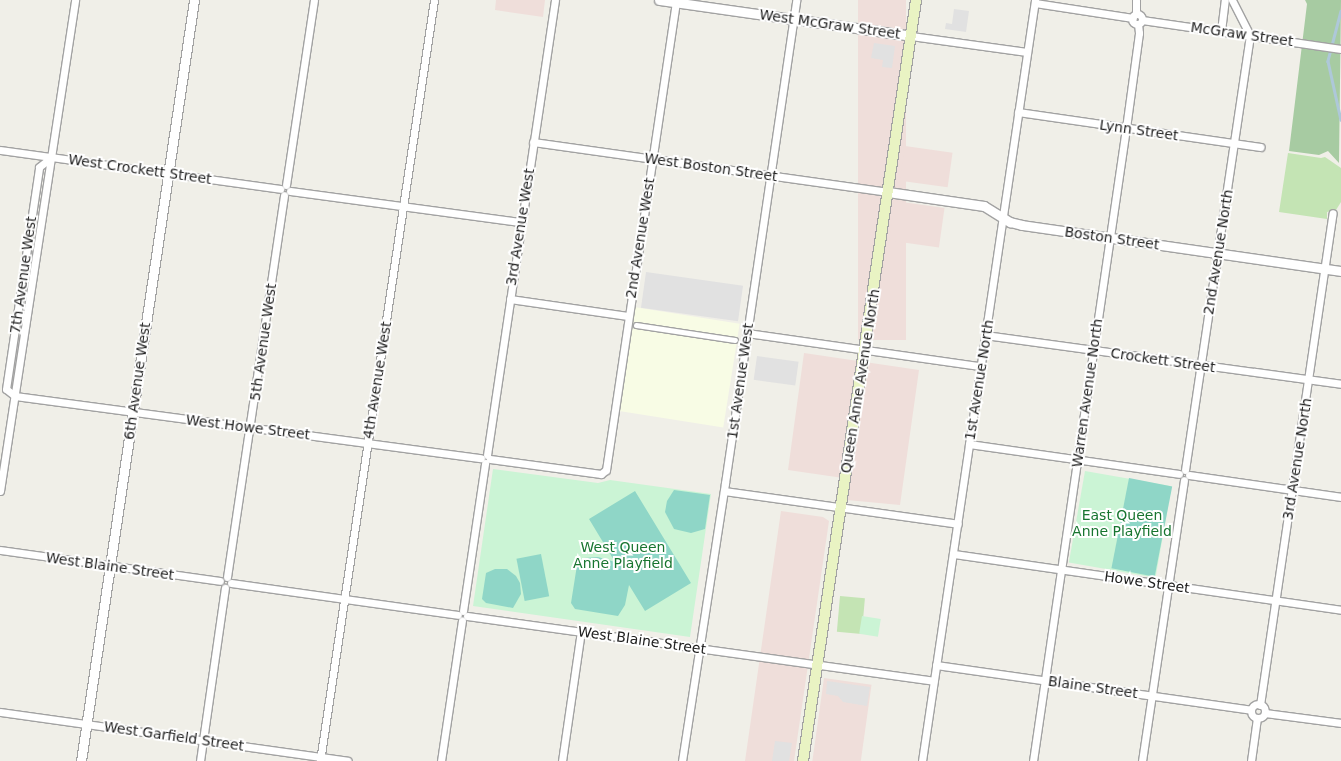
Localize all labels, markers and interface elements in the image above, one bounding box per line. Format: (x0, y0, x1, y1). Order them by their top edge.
street label: West McGraw Street (758, 6, 902, 42)
street label: McGraw Street (1190, 18, 1294, 50)
street label: Lynn Street (1098, 116, 1180, 144)
street label: West Boston Street (643, 149, 779, 185)
street label: West Crockett Street (67, 151, 213, 187)
street label: 3rd Avenue West (502, 167, 538, 287)
street label: 2nd Avenue West (622, 176, 658, 300)
street label: 2nd Avenue North (1200, 188, 1236, 316)
street label: 7th Avenue West (6, 215, 40, 335)
street label: Boston Street (1064, 223, 1160, 253)
street label: 5th Avenue West (246, 282, 280, 402)
street label: Queen Anne Avenue North (837, 288, 883, 474)
street label: Warren Avenue North (1068, 318, 1106, 468)
street label: 1st Avenue North (961, 319, 997, 441)
street label: 4th Avenue West (359, 320, 395, 440)
street label: 6th Avenue West (120, 321, 154, 441)
street label: 1st Avenue West (724, 322, 756, 440)
street label: Crockett Street (1110, 344, 1216, 376)
street label: 3rd Avenue North (1279, 397, 1315, 521)
street label: West Howe Street (185, 411, 311, 443)
park label: East Queen Anne Playfield (1072, 507, 1172, 540)
park label: West Queen Anne Playfield (573, 539, 673, 572)
street label: West Blaine Street (45, 549, 175, 583)
street label: Howe Street (1103, 568, 1191, 596)
street label: West Blaine Street (577, 623, 707, 657)
street label: Blaine Street (1047, 672, 1139, 702)
street label: West Garfield Street (103, 718, 245, 754)

